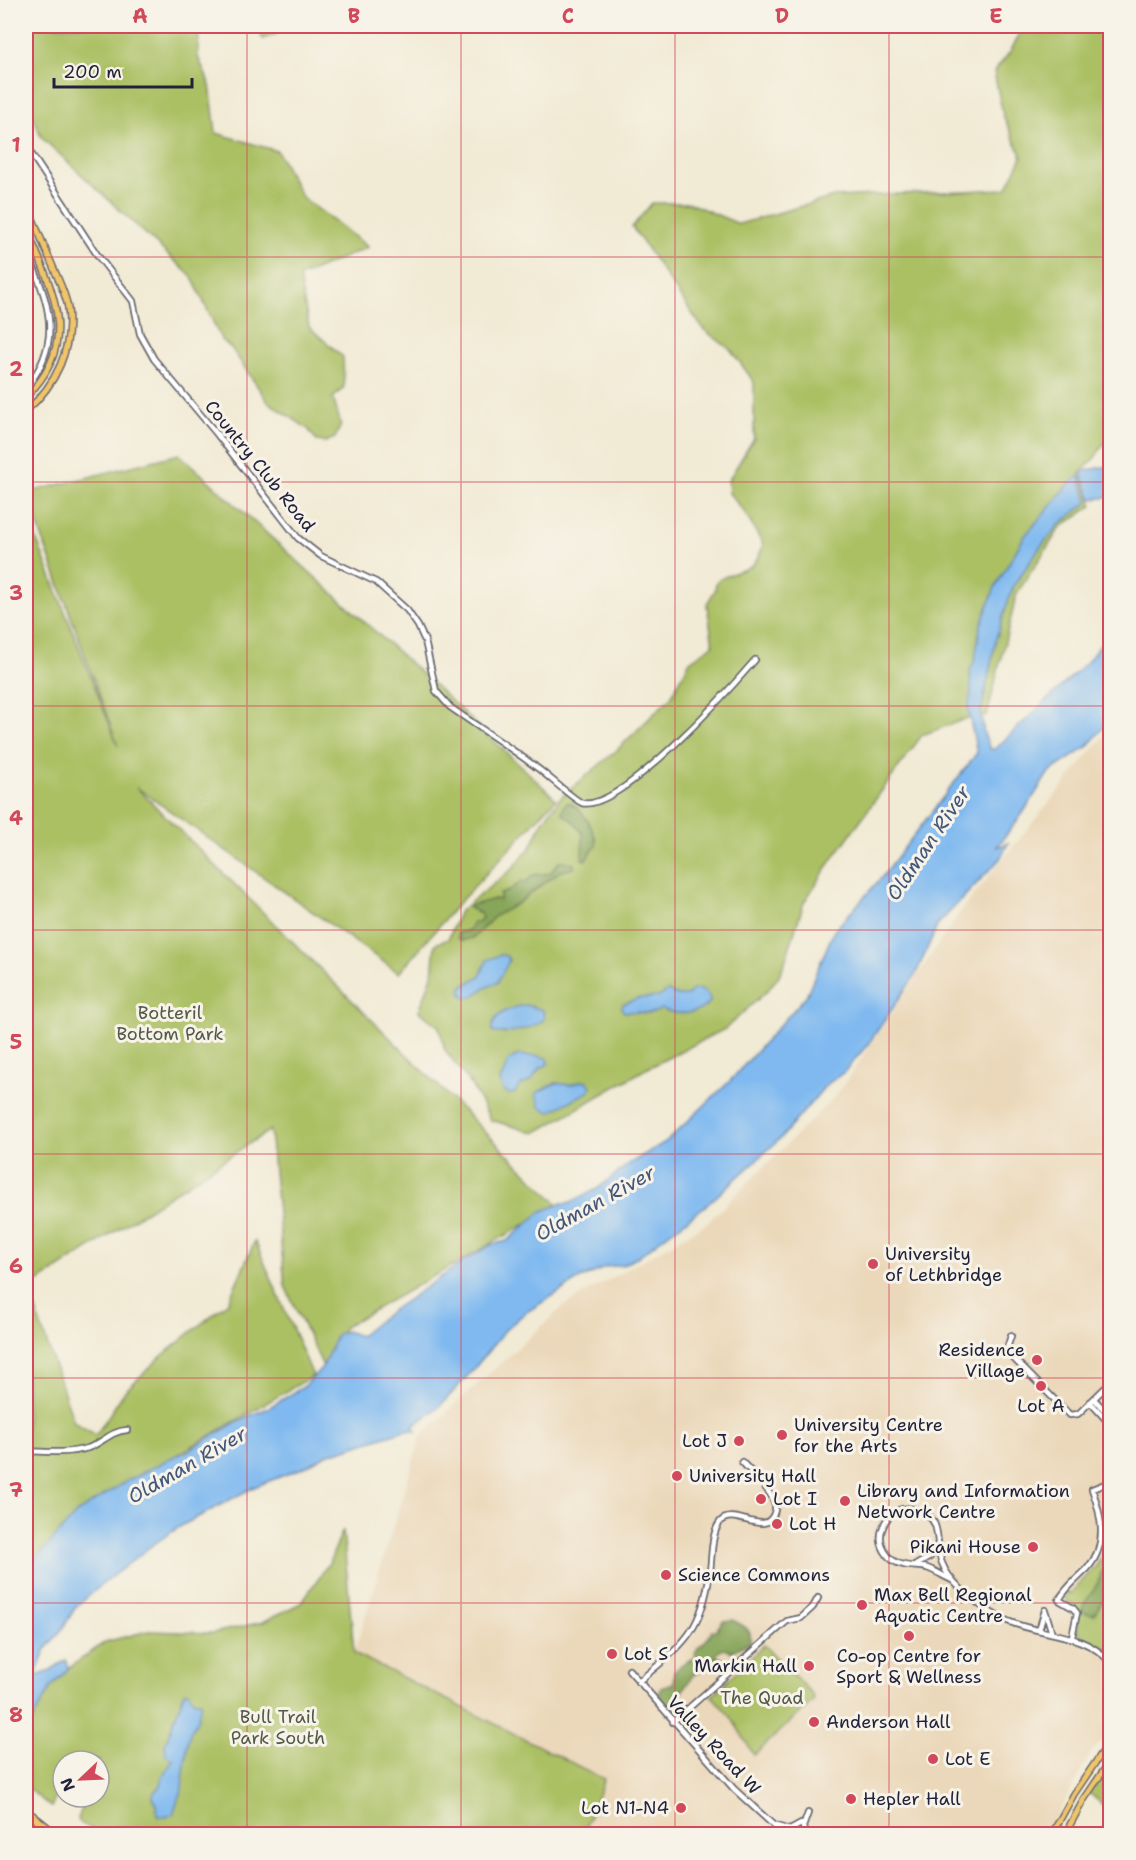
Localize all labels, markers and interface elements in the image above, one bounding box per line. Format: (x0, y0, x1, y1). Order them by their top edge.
text: A (132, 3, 148, 29)
text: B (348, 3, 360, 29)
text: C (562, 3, 574, 29)
text: D (775, 3, 789, 29)
text: E (989, 3, 1003, 29)
scale bar (54, 51, 192, 89)
text: 200 m (63, 60, 122, 84)
text: 1 (11, 132, 21, 158)
text: 2 (9, 356, 23, 382)
street label: Country Club Road (199, 395, 321, 537)
text: 3 (9, 580, 23, 606)
water label: Oldman River (880, 780, 976, 905)
text: 4 (9, 805, 23, 831)
park label: Botteril Bottom Park (116, 1001, 224, 1046)
text: 5 (10, 1029, 22, 1055)
water label: Oldman River (530, 1159, 660, 1247)
place label: University of Lethbridge (885, 1242, 1002, 1287)
text: 6 (9, 1253, 23, 1279)
marker: University of Lethbridge (866, 1257, 880, 1271)
place label: Residence Village (939, 1338, 1025, 1383)
marker: Residence Village (1030, 1353, 1044, 1367)
marker: Lot A (1034, 1379, 1048, 1393)
place label: Lot A (1017, 1394, 1065, 1418)
place label: University Centre for the Arts (794, 1413, 943, 1458)
water label: Oldman River (123, 1420, 252, 1510)
marker: University Centre for the Arts (775, 1428, 789, 1442)
place label: Lot J (682, 1429, 727, 1453)
marker: Lot J (732, 1434, 746, 1448)
place label: University Hall (689, 1464, 817, 1488)
marker: University Hall (670, 1469, 684, 1483)
text: 7 (9, 1477, 23, 1503)
place label: Library and Information Network Centre (857, 1479, 1070, 1524)
place label: Lot I (773, 1487, 817, 1511)
marker: Lot I (754, 1492, 768, 1506)
marker: Library and Information Network Centre (838, 1494, 852, 1508)
place label: Lot H (789, 1512, 836, 1536)
marker: Lot H (770, 1517, 784, 1531)
place label: Pikani House (910, 1535, 1021, 1559)
marker: Pikani House (1026, 1540, 1040, 1554)
place label: Science Commons (678, 1563, 830, 1587)
marker: Science Commons (659, 1568, 673, 1582)
place label: Max Bell Regional Aquatic Centre (874, 1583, 1032, 1628)
marker: Max Bell Regional Aquatic Centre (855, 1598, 869, 1612)
marker: Co-op Centre for Sport & Wellness (902, 1629, 916, 1643)
place label: Lot S (624, 1642, 668, 1666)
place label: Co-op Centre for Sport & Wellness (836, 1644, 982, 1689)
marker: Lot S (605, 1647, 619, 1661)
place label: Markin Hall (694, 1654, 798, 1678)
marker: Markin Hall (802, 1659, 816, 1673)
park label: The Quad (720, 1686, 804, 1710)
street label: Valley Road W (662, 1690, 766, 1800)
text: 8 (9, 1702, 23, 1728)
park label: Bull Trail Park South (231, 1705, 325, 1750)
place label: Anderson Hall (826, 1710, 951, 1734)
marker: Anderson Hall (807, 1715, 821, 1729)
place label: Lot E (945, 1747, 991, 1771)
north arrow (51, 1749, 111, 1809)
marker: Lot E (926, 1752, 940, 1766)
text: N (56, 1775, 80, 1795)
place label: Hepler Hall (863, 1787, 961, 1811)
marker: Hepler Hall (844, 1792, 858, 1806)
place label: Lot N1-N4 (581, 1796, 669, 1820)
marker: Lot N1-N4 (674, 1801, 688, 1815)

